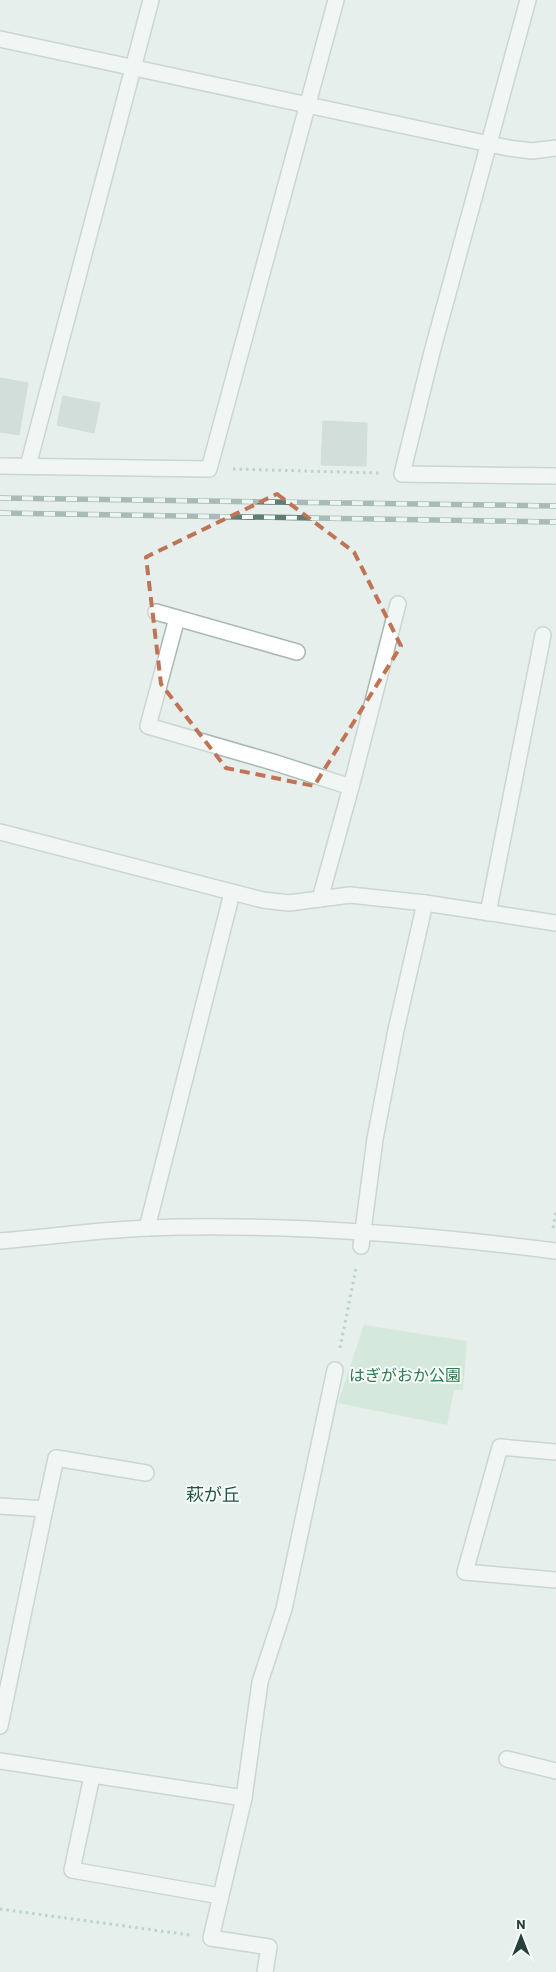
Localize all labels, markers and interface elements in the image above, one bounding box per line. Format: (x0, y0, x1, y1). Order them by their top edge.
park label: はぎがおか公園 (349, 1365, 461, 1384)
district label: 萩が丘 (186, 1483, 240, 1505)
north arrow (496, 1912, 546, 1962)
text: N (516, 1915, 526, 1932)

